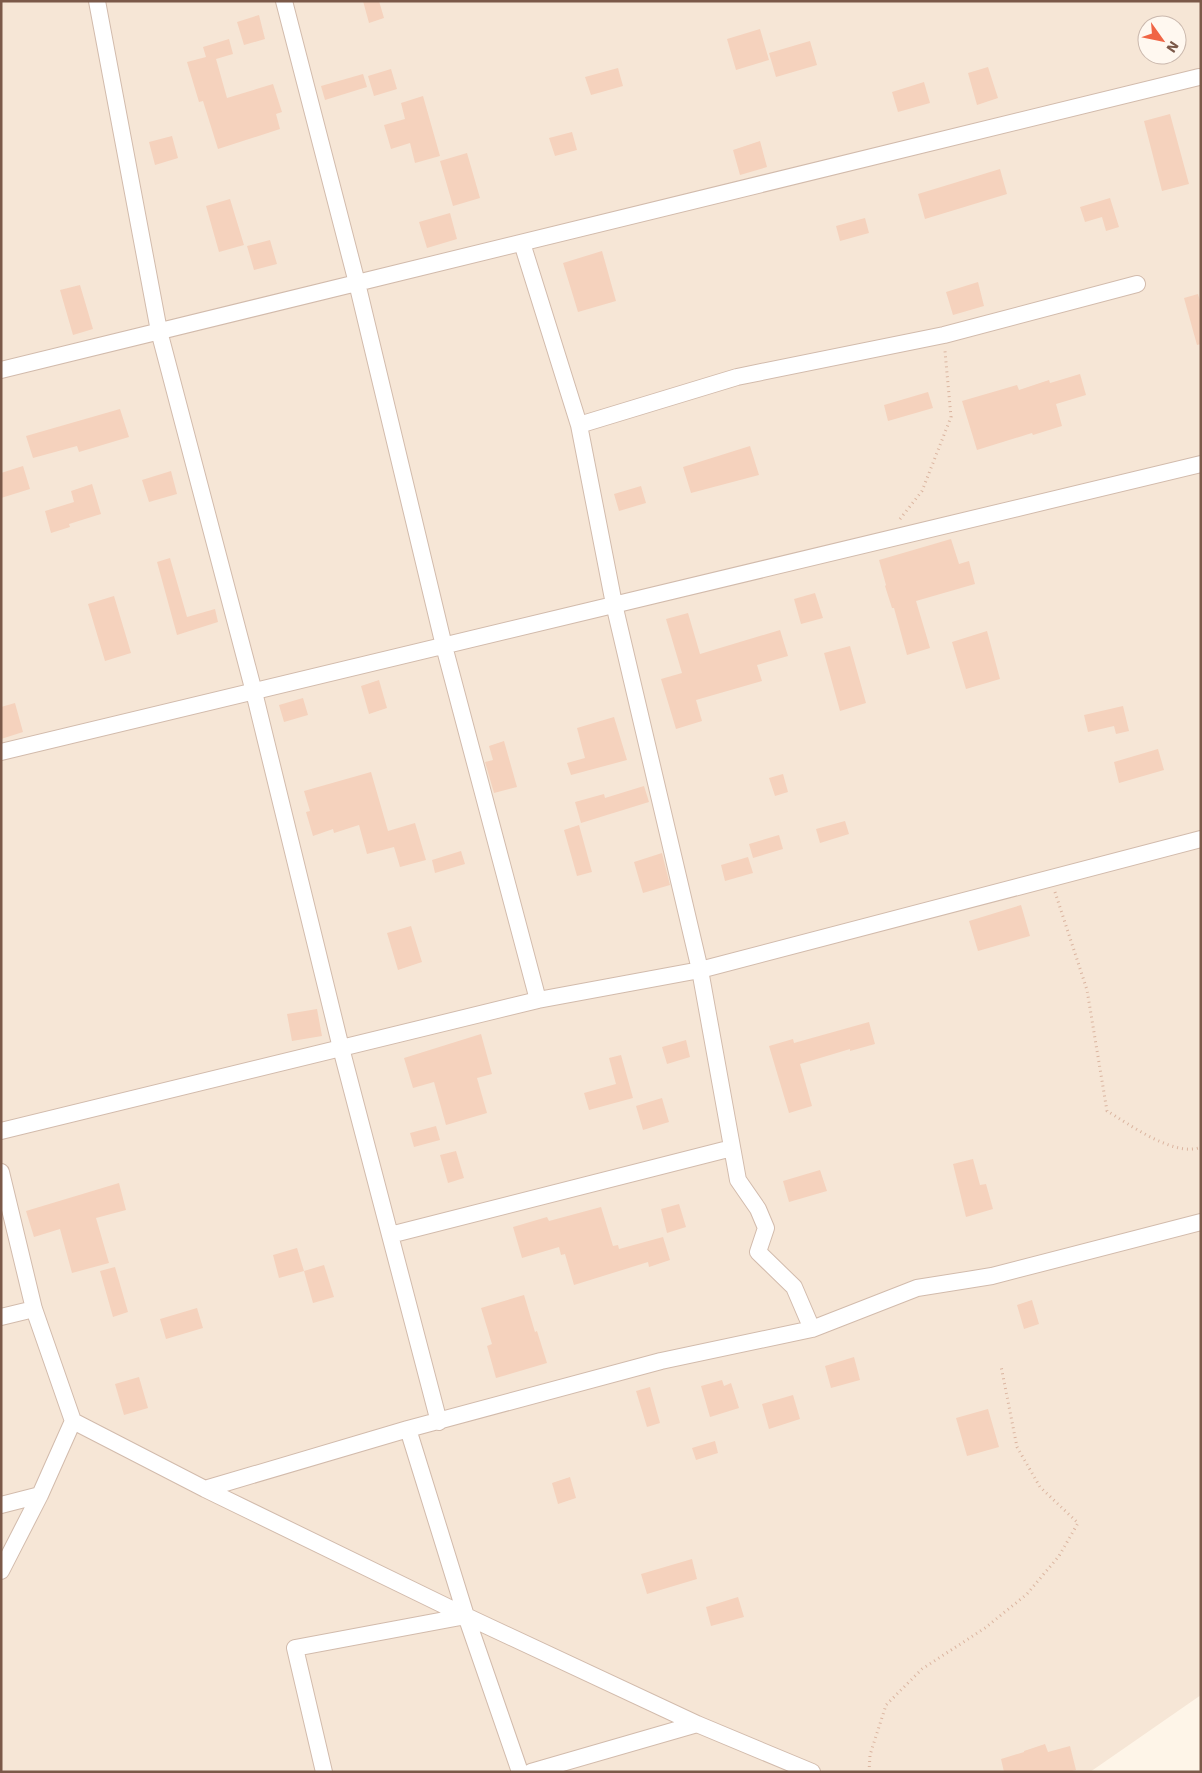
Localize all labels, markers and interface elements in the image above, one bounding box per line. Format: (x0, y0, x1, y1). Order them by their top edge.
north arrow (1137, 15, 1187, 65)
text: N (1163, 38, 1182, 56)

